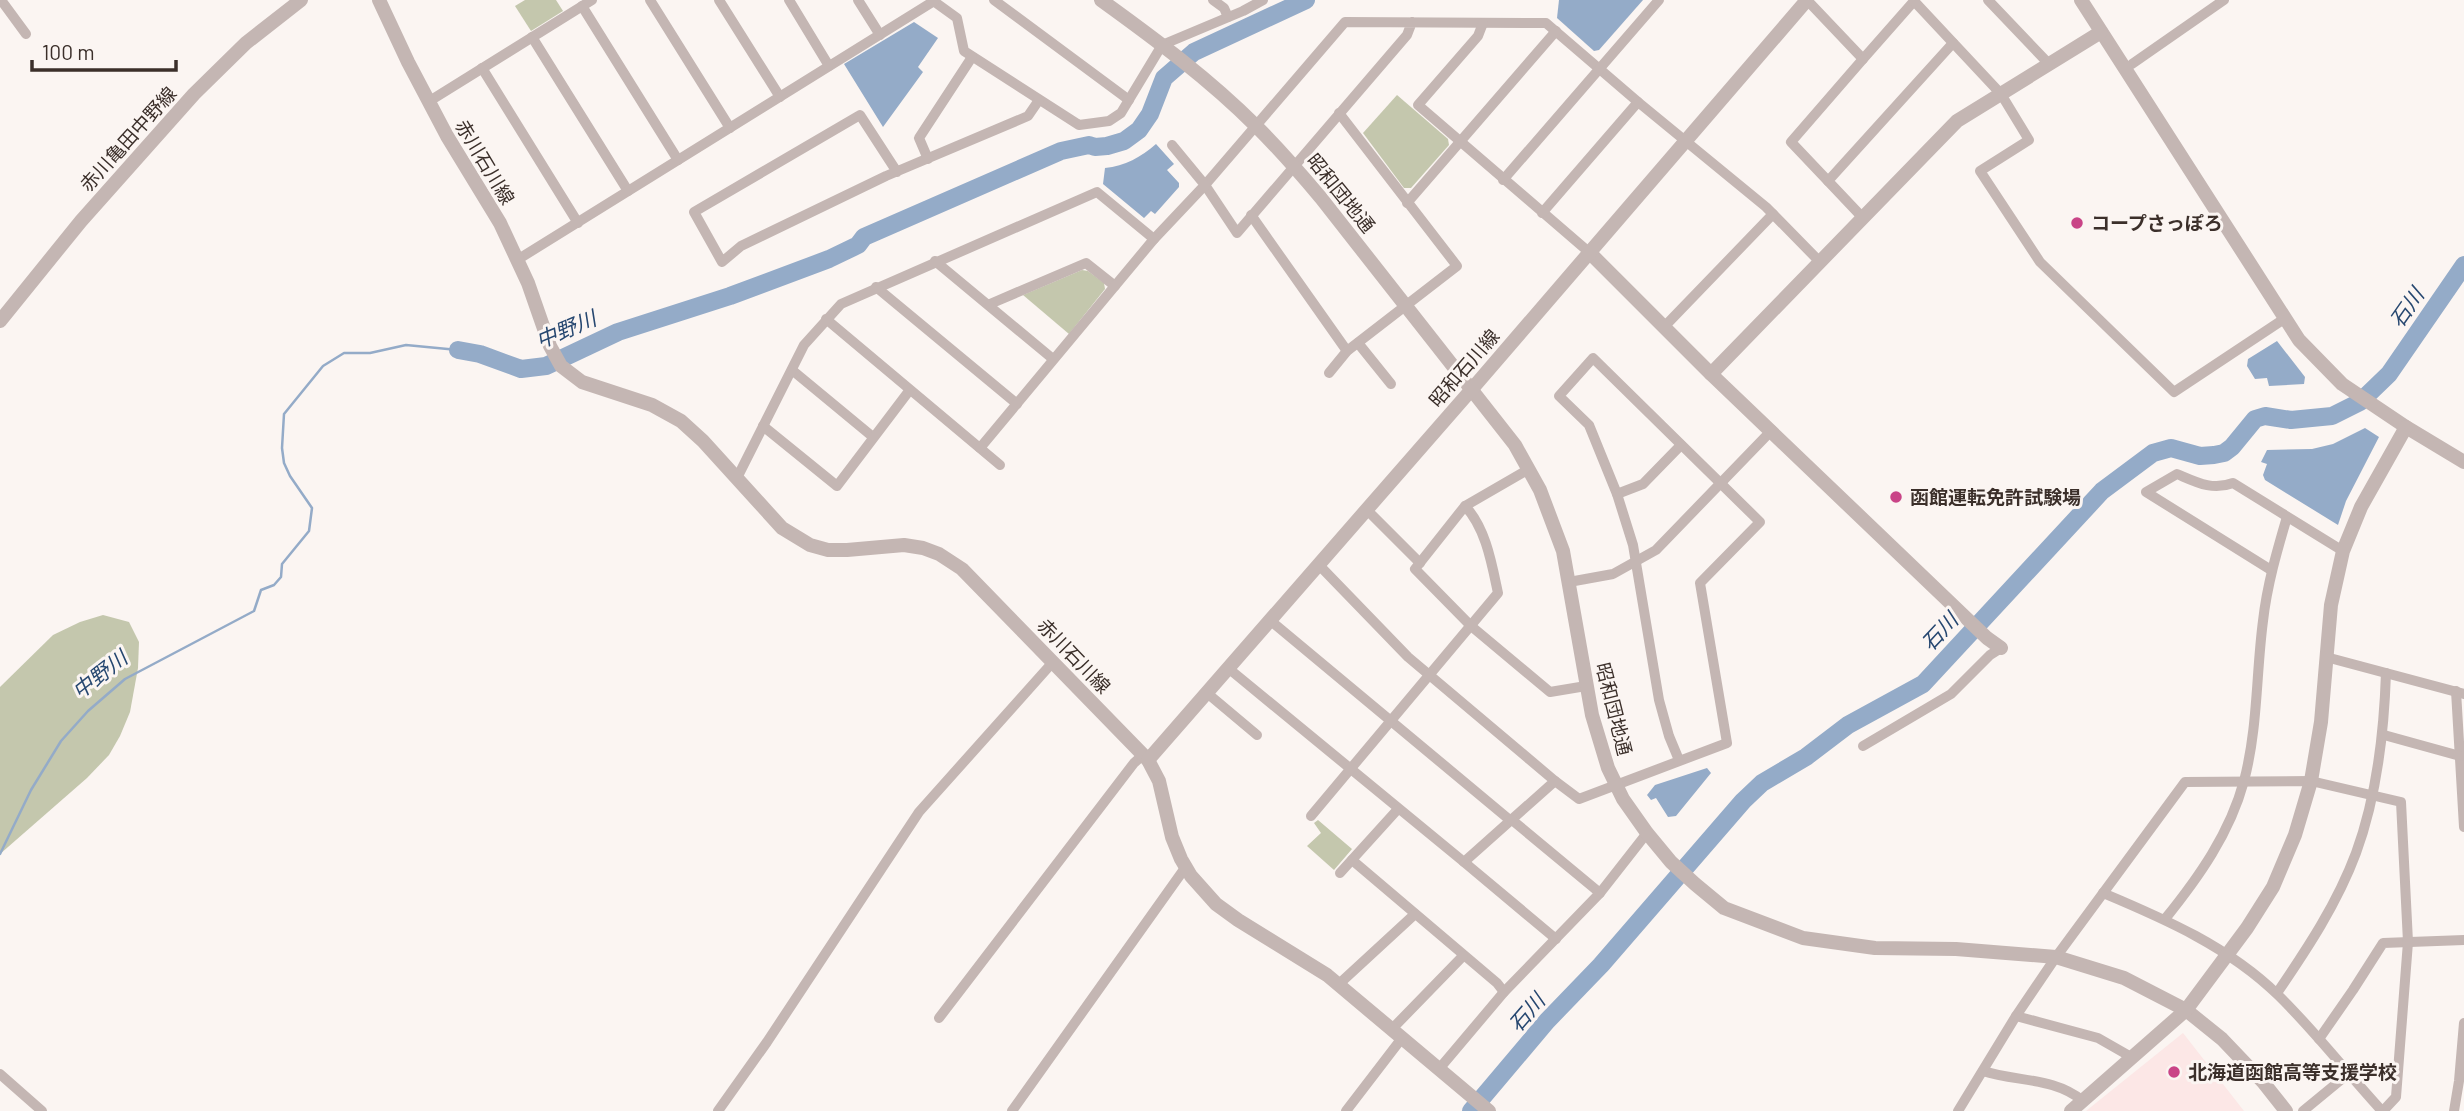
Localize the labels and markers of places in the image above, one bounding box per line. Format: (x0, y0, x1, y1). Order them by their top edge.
place label: コープさっぽろ (2091, 211, 2223, 234)
marker: コープさっぽろ (2069, 215, 2085, 231)
place label: 函館運転免許試験場 (1910, 485, 2081, 508)
marker: 函館運転免許試験場 (1888, 489, 1904, 505)
place label: 北海道函館高等支援学校 (2188, 1060, 2397, 1083)
marker: 北海道函館高等支援学校 (2166, 1064, 2182, 1080)

